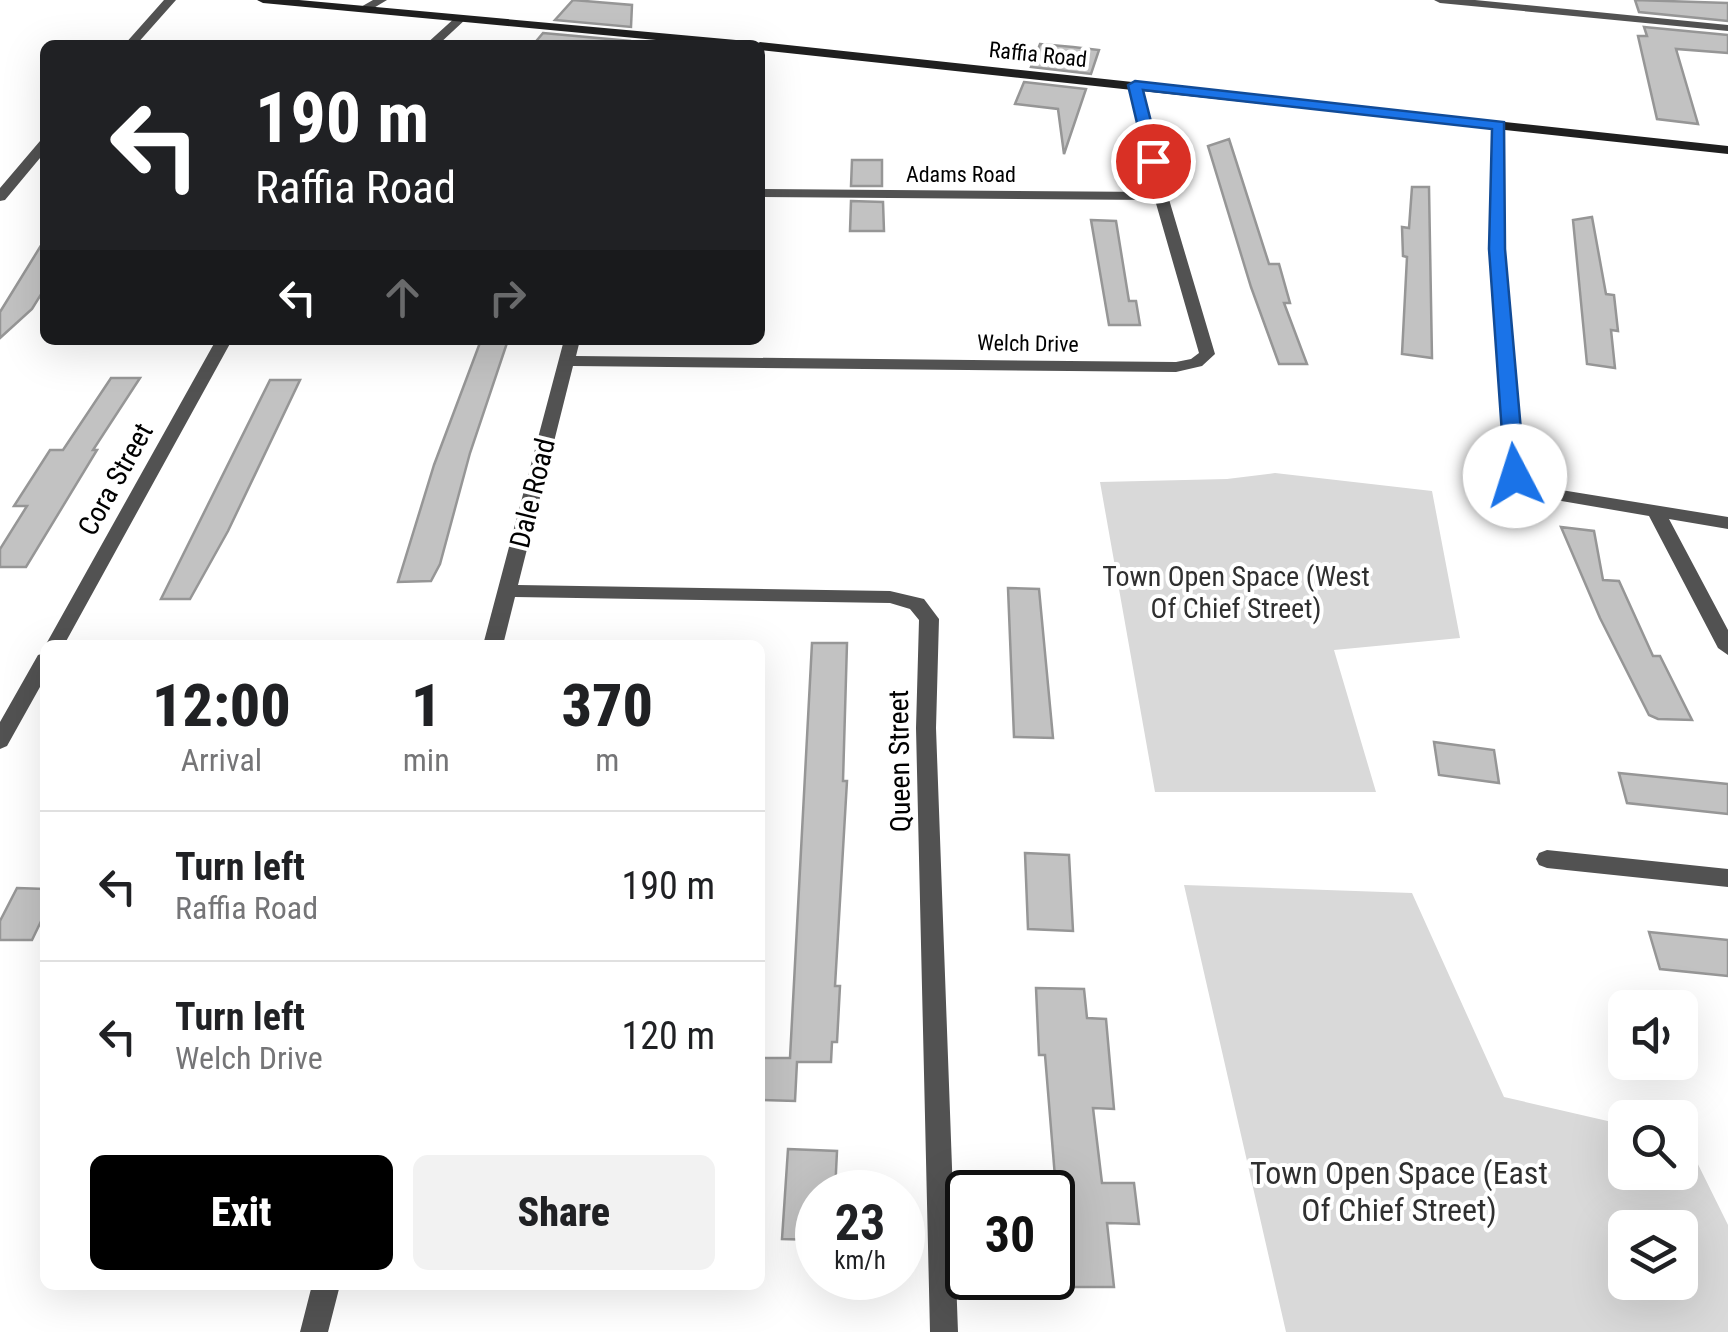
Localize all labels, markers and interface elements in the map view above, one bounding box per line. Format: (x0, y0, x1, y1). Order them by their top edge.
street label: Raffia Road (988, 37, 1088, 72)
text: 190 m (255, 77, 429, 159)
icon: left (90, 80, 220, 210)
pin (1111, 119, 1196, 204)
icon: arrive (1126, 134, 1181, 189)
text: Raffia Road (255, 161, 456, 214)
street label: Adams Road (906, 162, 1016, 187)
icon: left (270, 270, 325, 325)
icon: ahead (375, 270, 430, 325)
icon: right (480, 270, 535, 325)
street label: Welch Drive (977, 330, 1079, 357)
street label: Cora Street (71, 417, 160, 541)
position arrow (1463, 424, 1567, 528)
street label: Dale Road (503, 435, 562, 551)
park label: Town Open Space (West Of Chief Street) (1102, 560, 1370, 625)
text: 12:00 (152, 670, 291, 741)
text: 1 (411, 670, 441, 741)
text: 370 (562, 670, 653, 741)
street label: Queen Street (882, 690, 917, 832)
text: Arrival (181, 741, 262, 779)
text: min (403, 741, 450, 779)
text: m (595, 741, 619, 779)
text: Turn left (175, 845, 305, 889)
icon: left (90, 859, 145, 914)
text: 190 m (621, 864, 715, 908)
text: Raffia Road (175, 889, 318, 927)
map controls (1608, 990, 1698, 1300)
button: sound (1608, 990, 1698, 1080)
text: Turn left (175, 995, 305, 1039)
icon: left (90, 1009, 145, 1064)
text: 120 m (621, 1014, 715, 1058)
text: Welch Drive (175, 1039, 323, 1077)
button: search (1608, 1100, 1698, 1190)
park label: Town Open Space (East Of Chief Street) (1250, 1154, 1548, 1229)
button: Exit (90, 1155, 393, 1270)
button: Share (413, 1155, 715, 1270)
speed limit sign: 30 (945, 1170, 1075, 1300)
text: 23 (835, 1194, 885, 1252)
button: layers (1608, 1210, 1698, 1300)
text: km/h (834, 1246, 886, 1275)

